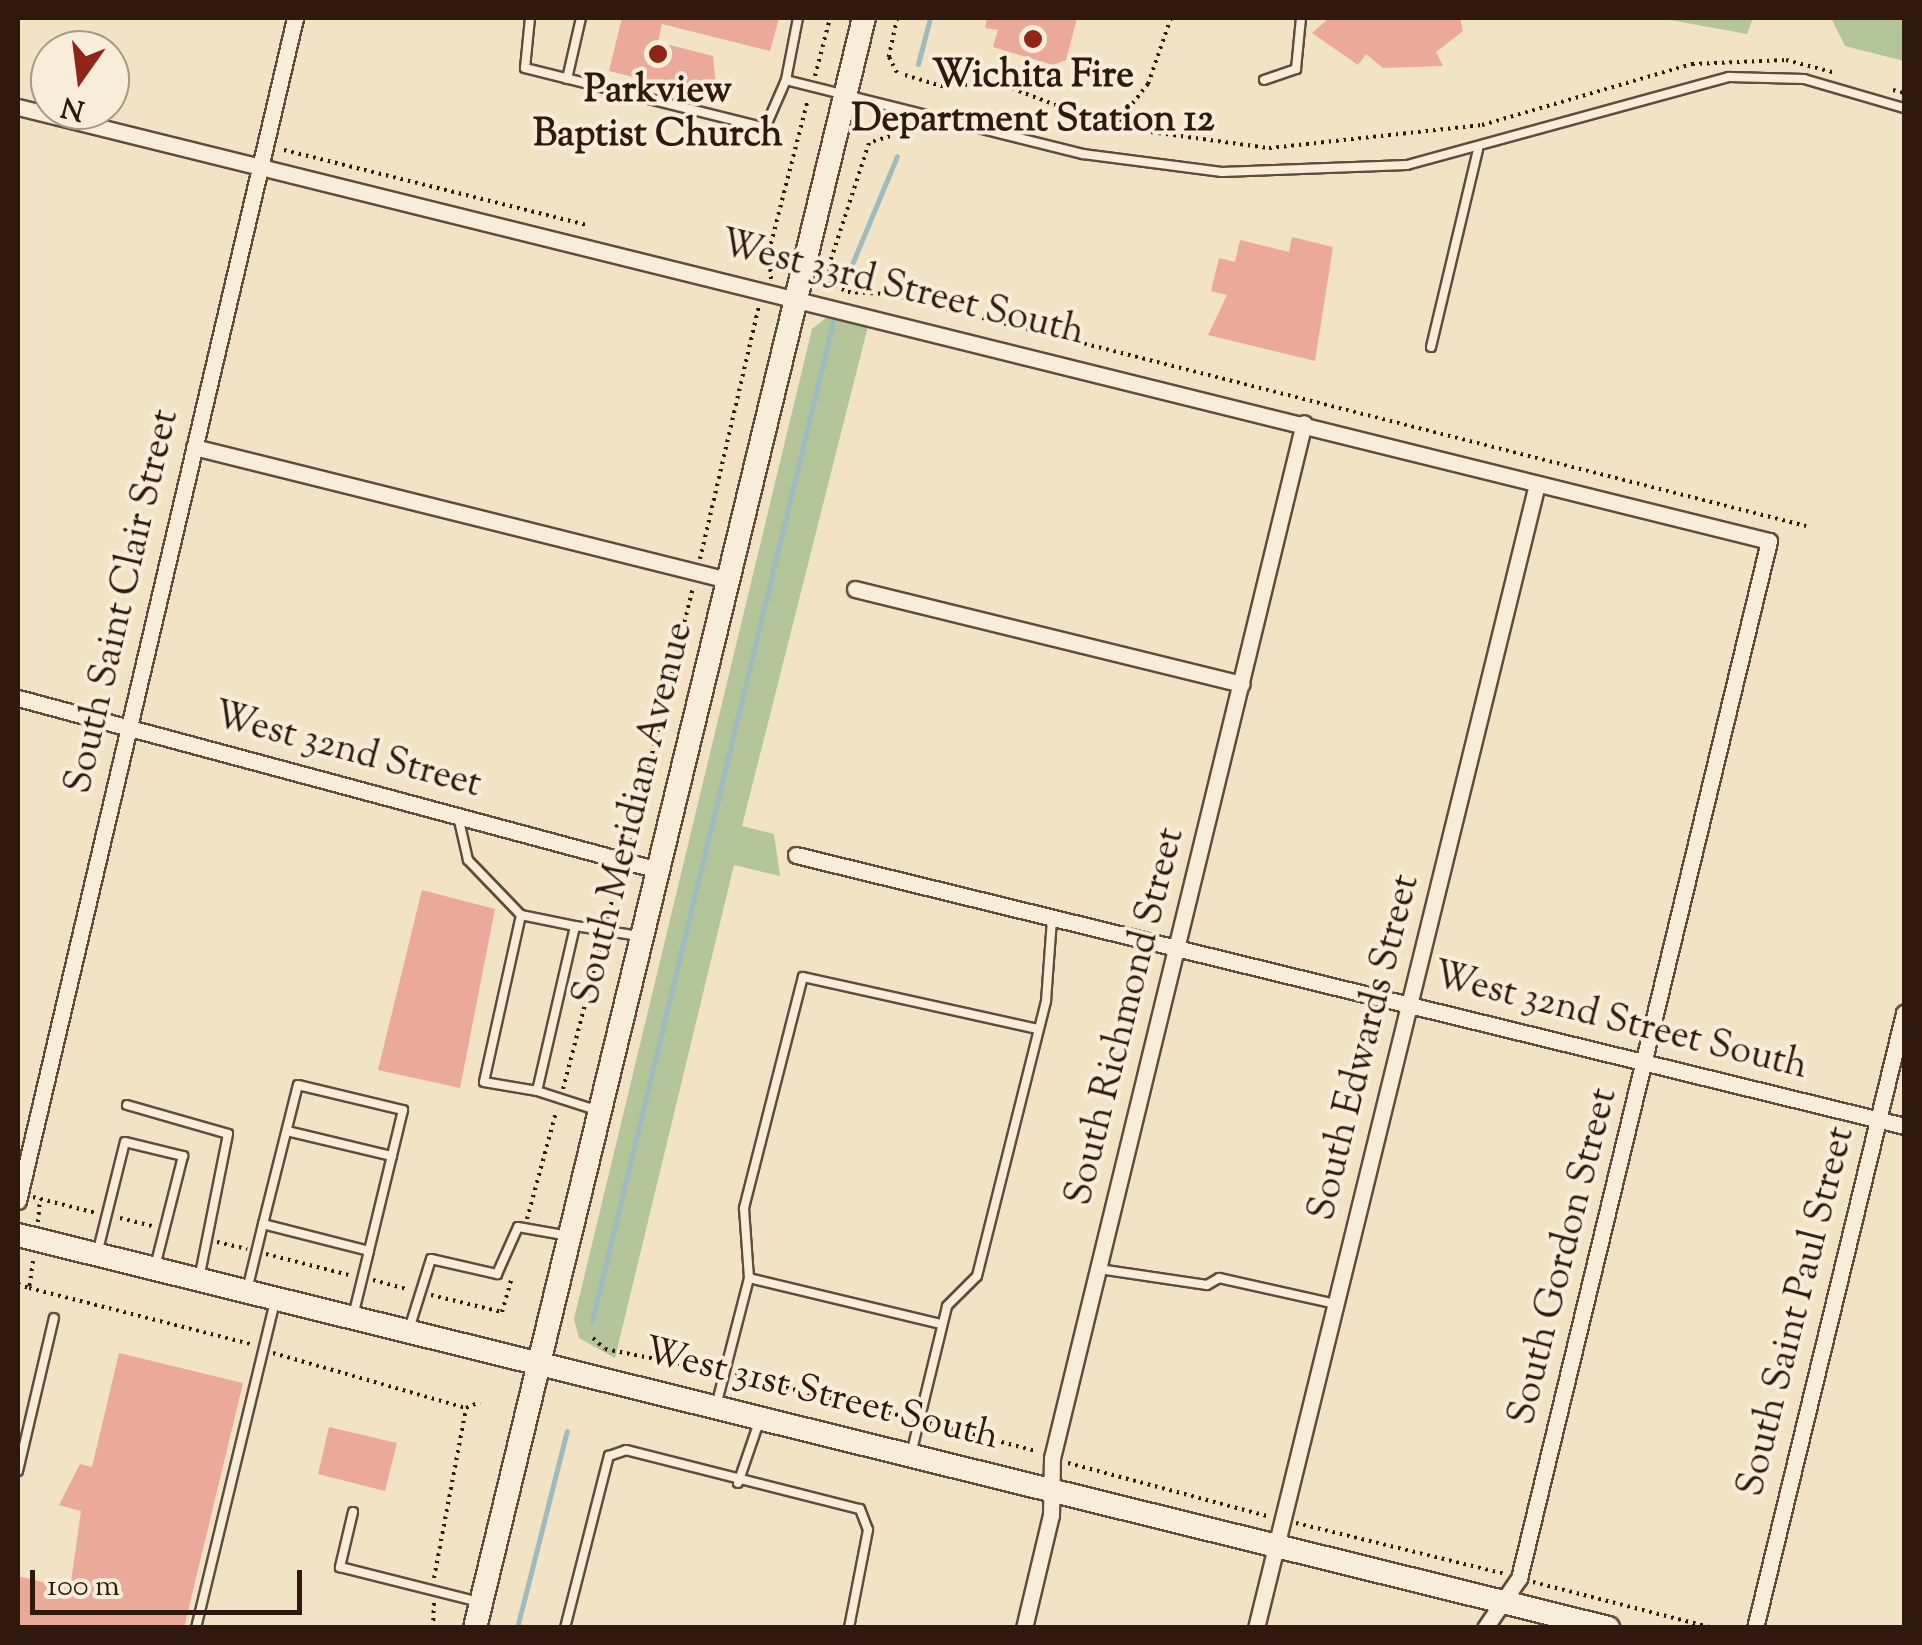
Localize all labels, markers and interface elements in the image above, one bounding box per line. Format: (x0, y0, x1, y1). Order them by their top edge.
marker: Wichita Fire Department Station 12 (1022, 28, 1044, 50)
north arrow (30, 30, 130, 130)
marker: Parkview Baptist Church (647, 43, 669, 65)
place label: Wichita Fire Department Station 12 (851, 55, 1215, 144)
place label: Parkview Baptist Church (533, 70, 783, 160)
text: N (58, 85, 89, 129)
street label: West 33rd Street South (715, 223, 1089, 357)
street label: South Saint Clair Street (58, 406, 190, 798)
street label: South Meridian Avenue (565, 618, 705, 1010)
street label: West 32nd Street (208, 694, 486, 810)
street label: South Richmond Street (1058, 823, 1196, 1211)
street label: South Edwards Street (1301, 870, 1431, 1226)
street label: West 32nd Street South (1428, 954, 1812, 1092)
street label: South Gordon Street (1501, 1084, 1629, 1430)
street label: South Saint Paul Street (1730, 1122, 1866, 1502)
street label: West 31st Street South (639, 1330, 1003, 1462)
scale bar (35, 1550, 308, 1612)
text: 100 m (47, 1566, 120, 1609)

